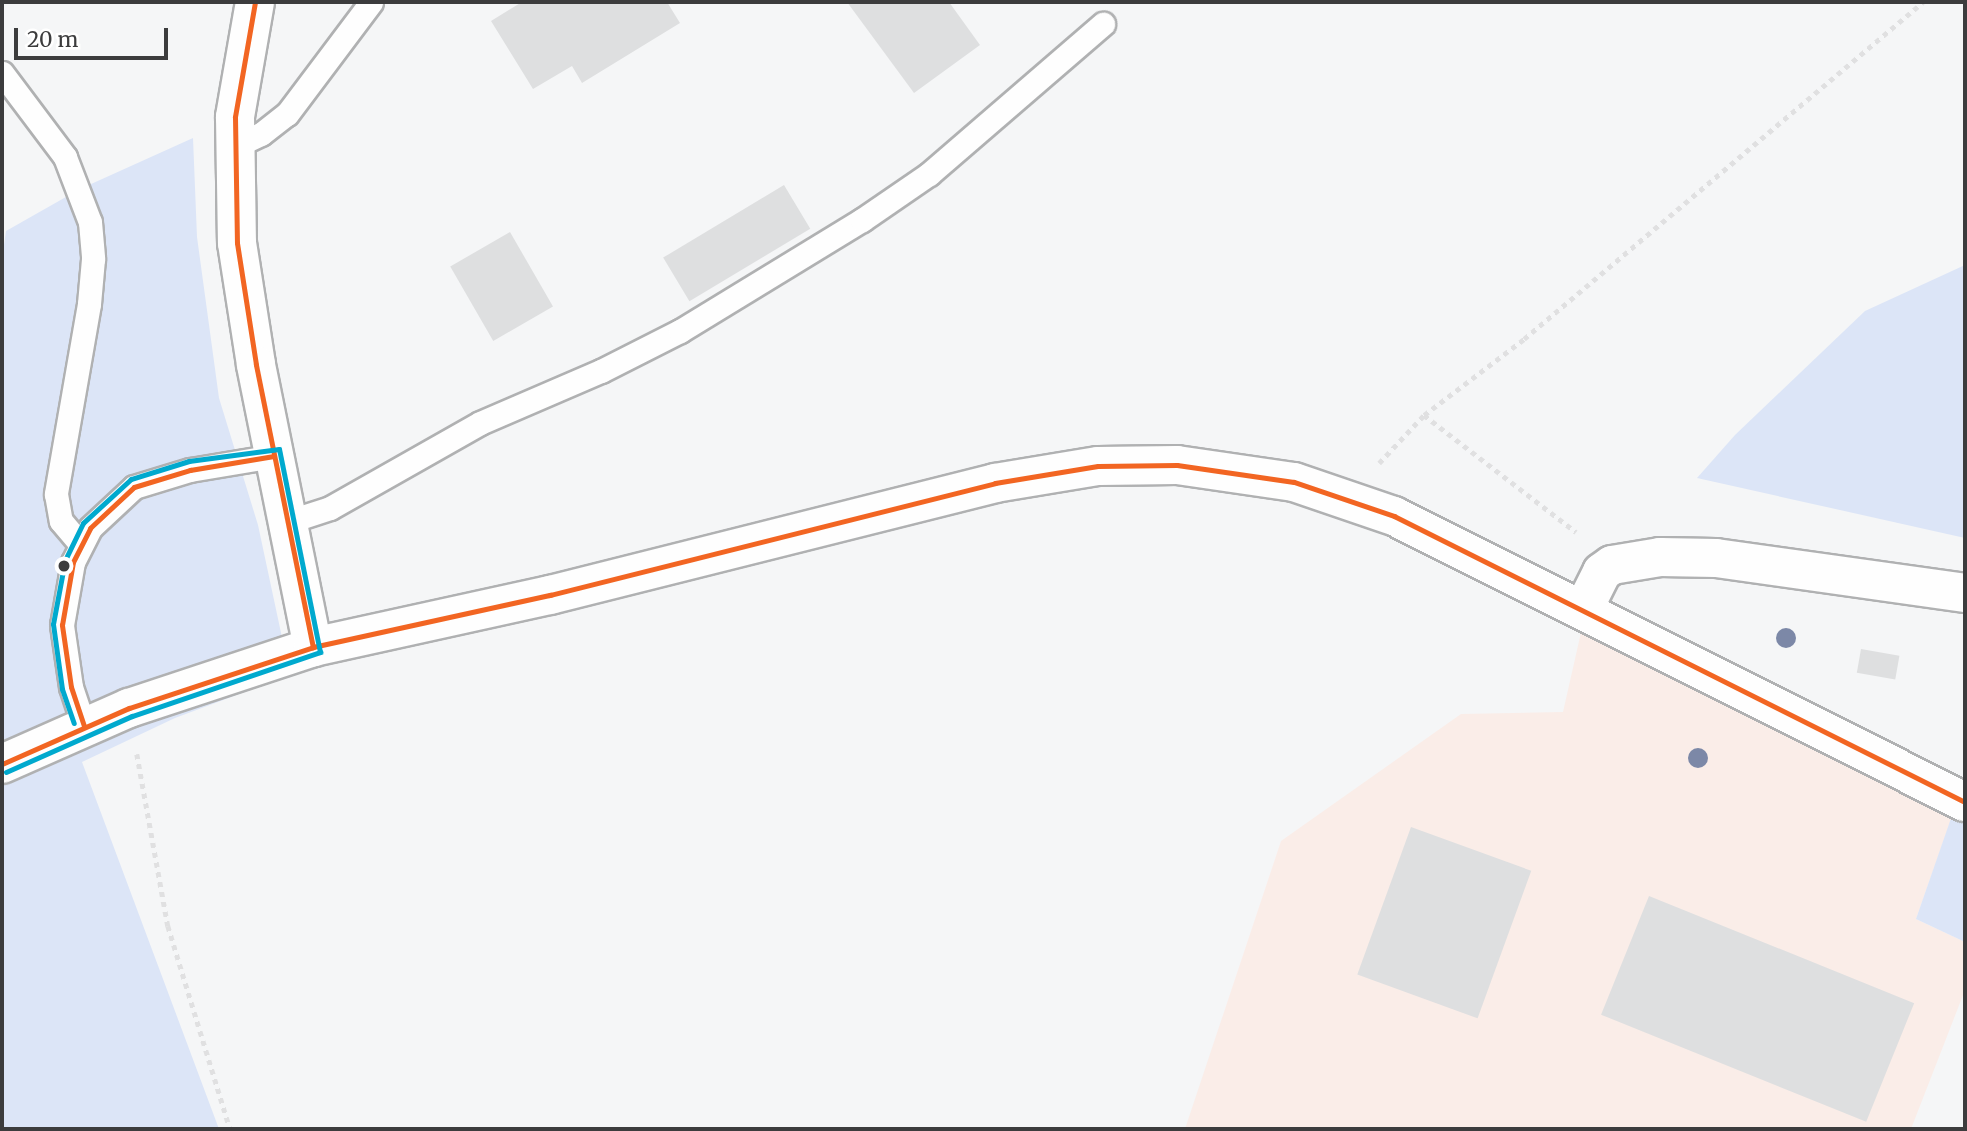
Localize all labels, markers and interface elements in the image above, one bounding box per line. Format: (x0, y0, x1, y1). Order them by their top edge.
scale bar (18, 14, 172, 58)
text: 20 m (27, 26, 78, 53)
unlabelled marker (57, 559, 71, 573)

